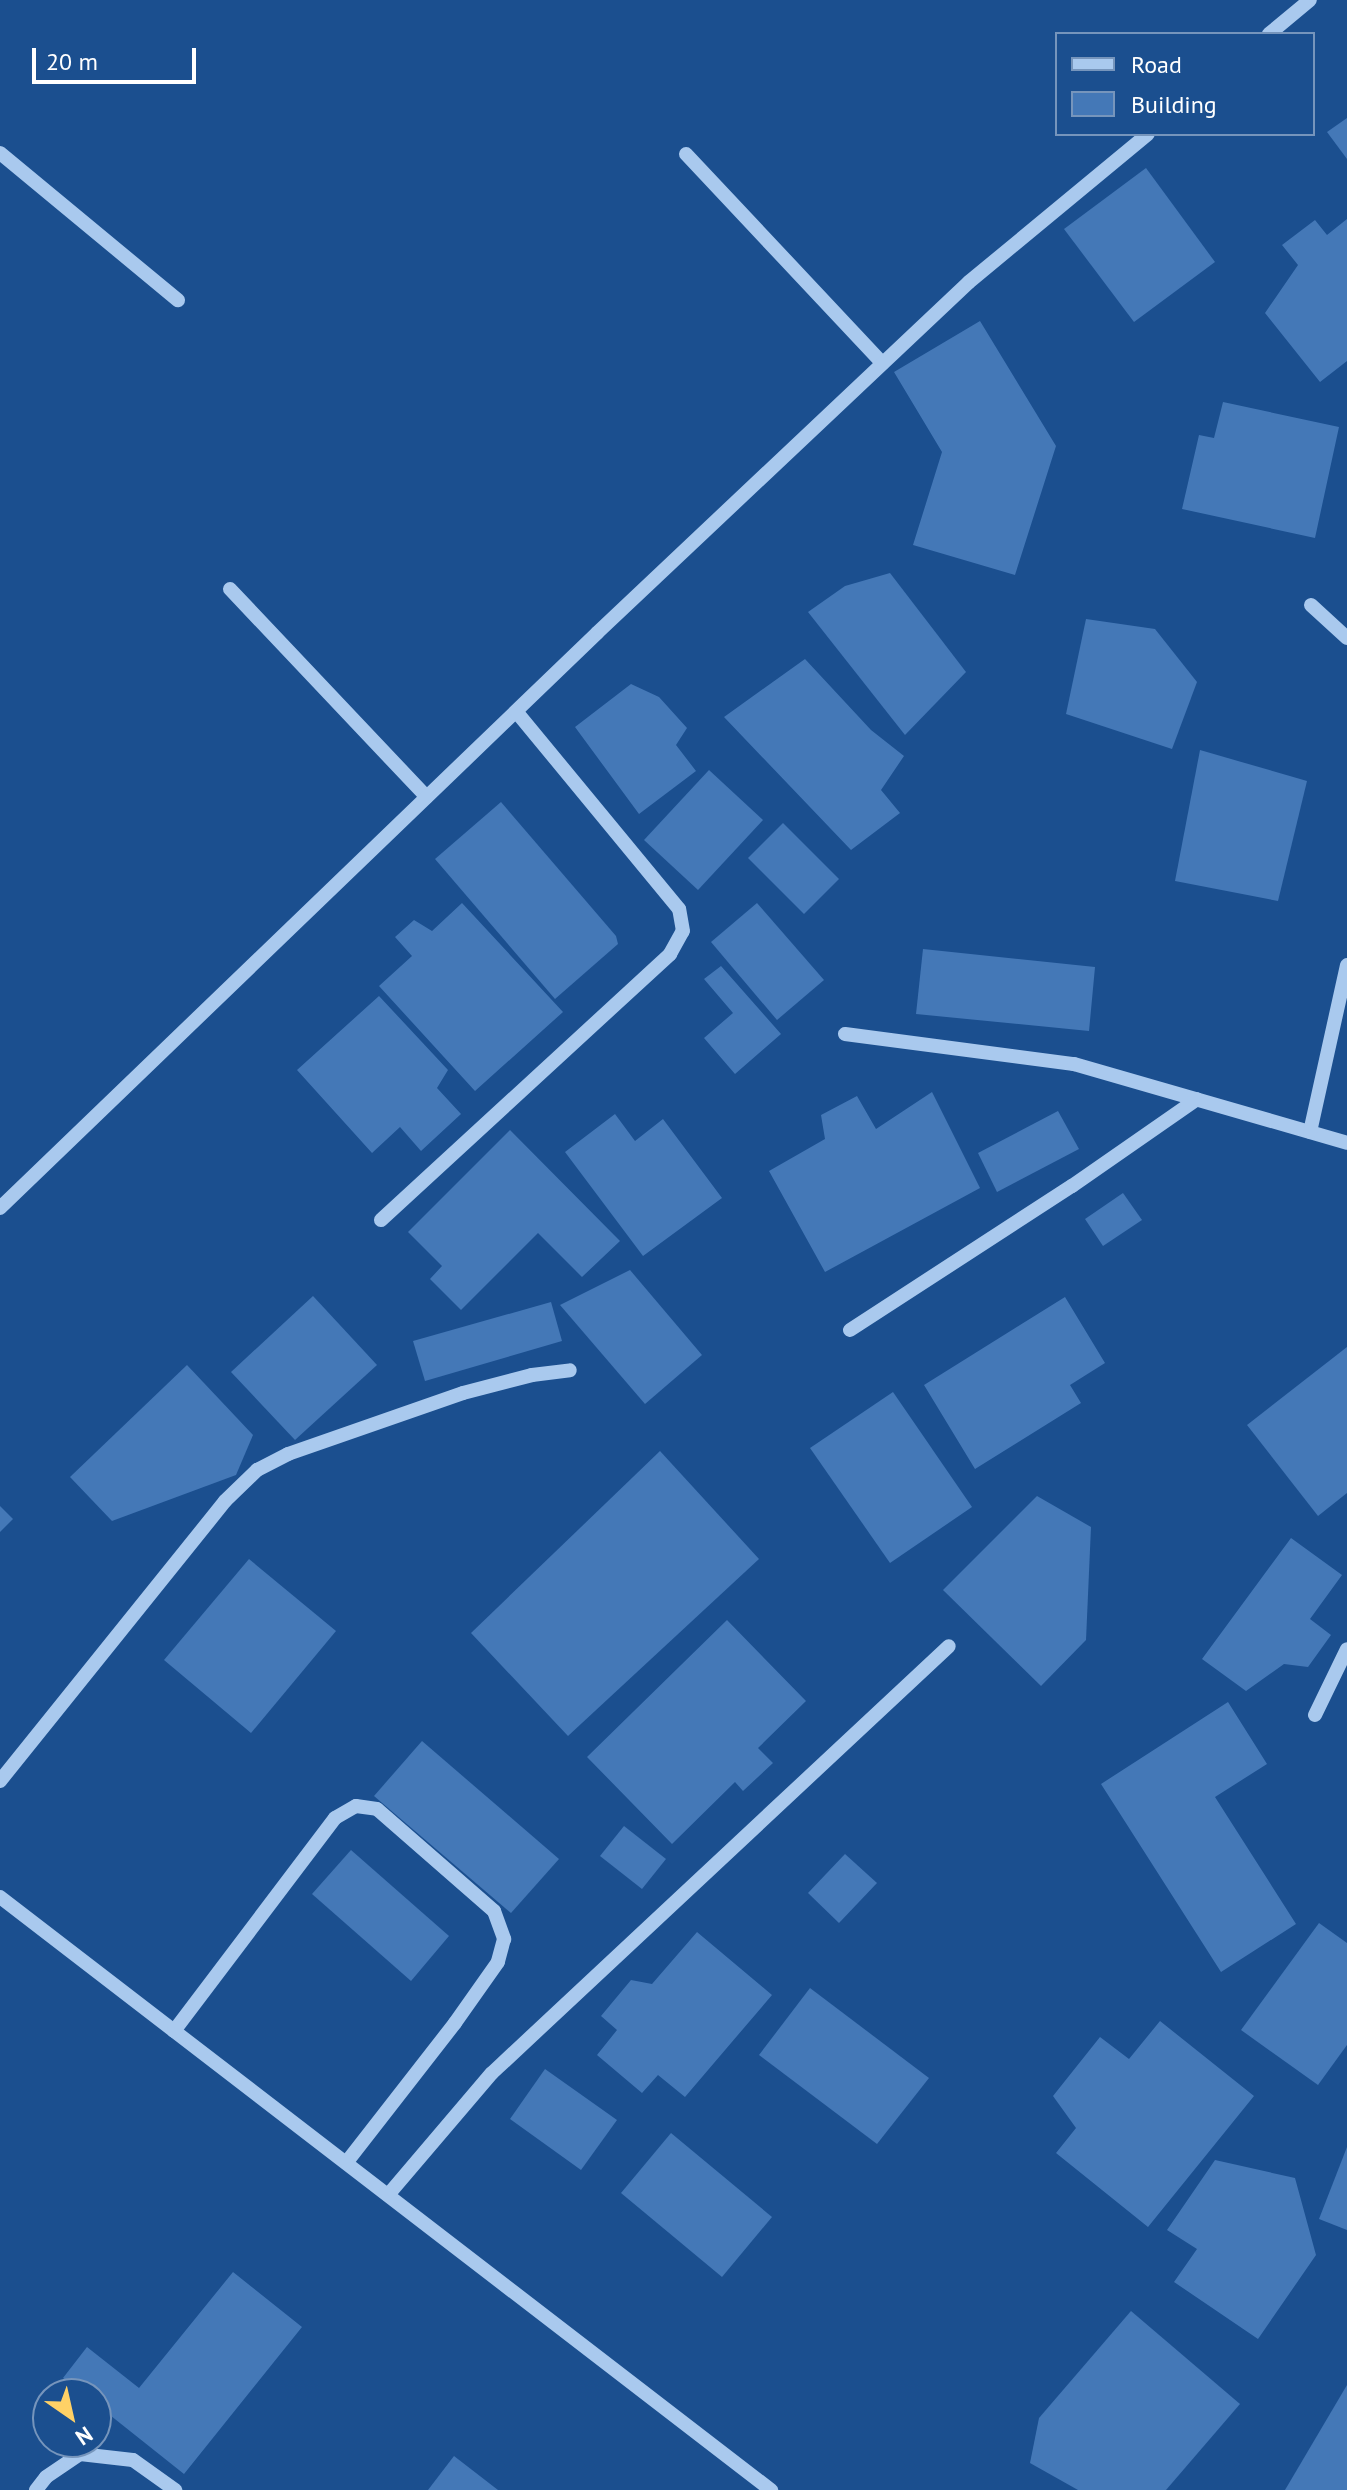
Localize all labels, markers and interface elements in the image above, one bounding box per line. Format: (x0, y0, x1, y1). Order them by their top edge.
scale bar (36, 32, 200, 82)
legend (1055, 32, 1315, 136)
text: 20 m (46, 46, 98, 77)
text: Road (1131, 49, 1182, 80)
text: Building (1131, 89, 1217, 120)
north arrow (32, 2378, 112, 2458)
text: N (70, 2421, 98, 2452)

